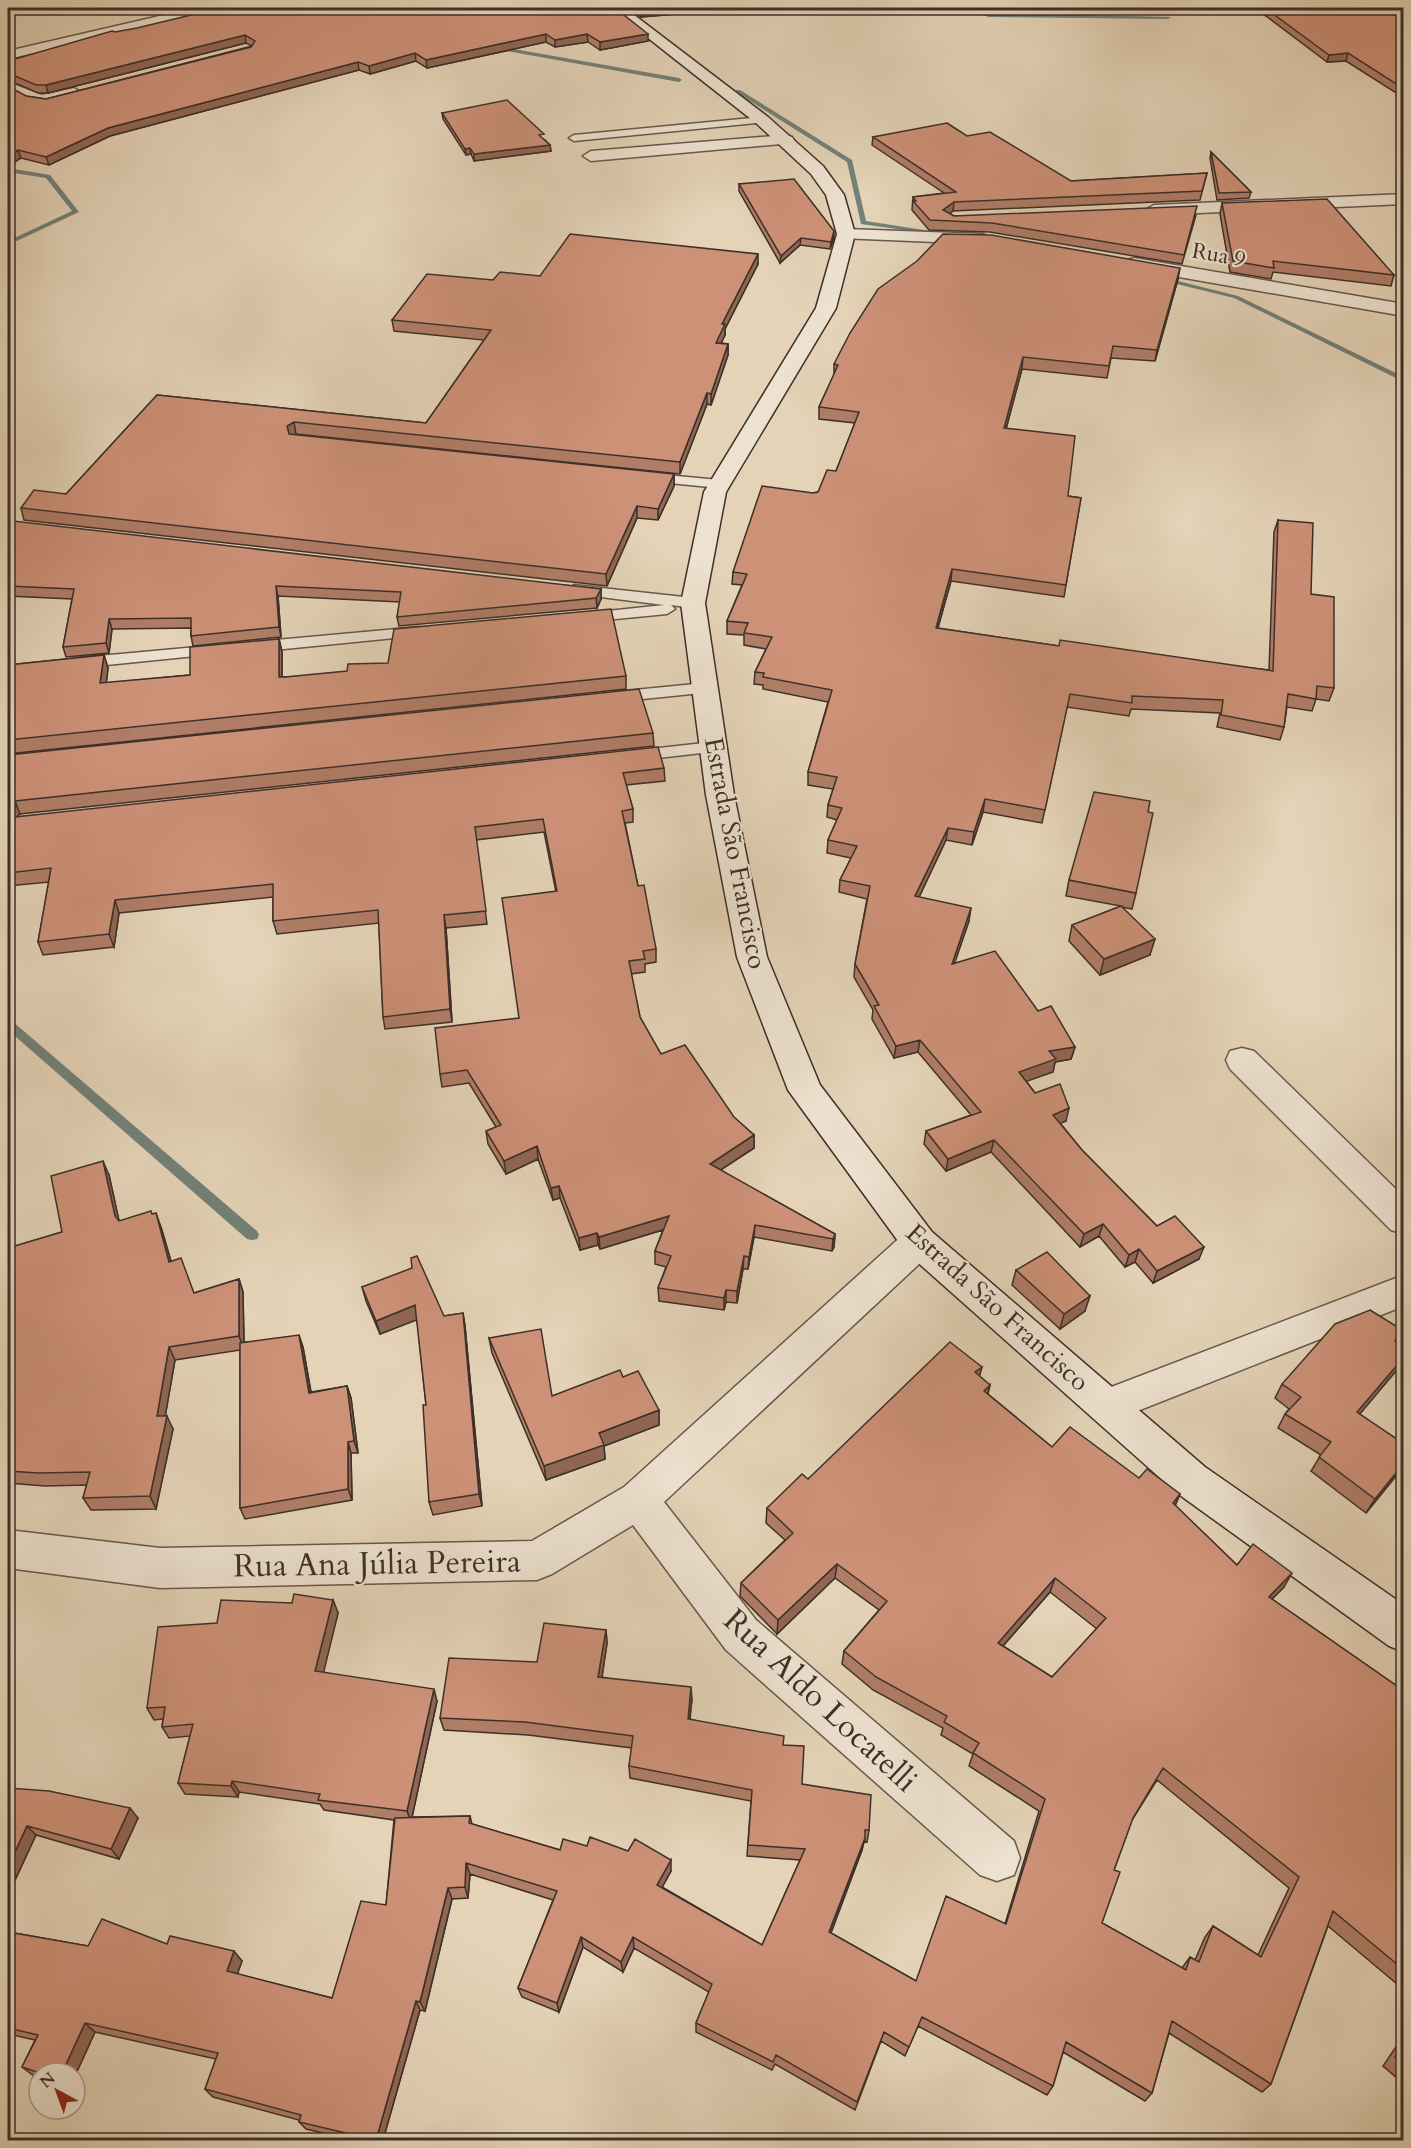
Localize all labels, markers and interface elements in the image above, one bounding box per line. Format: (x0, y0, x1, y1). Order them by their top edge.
street label: Rua 9 (1190, 236, 1248, 274)
street label: Estrada São Francisco (696, 734, 775, 972)
street label: Estrada São Francisco (899, 1216, 1097, 1399)
street label: Rua Ana Júlia Pereira (233, 1539, 521, 1589)
street label: Rua Aldo Locatelli (714, 1599, 927, 1802)
north arrow (27, 2061, 87, 2121)
text: N (35, 2068, 60, 2093)

